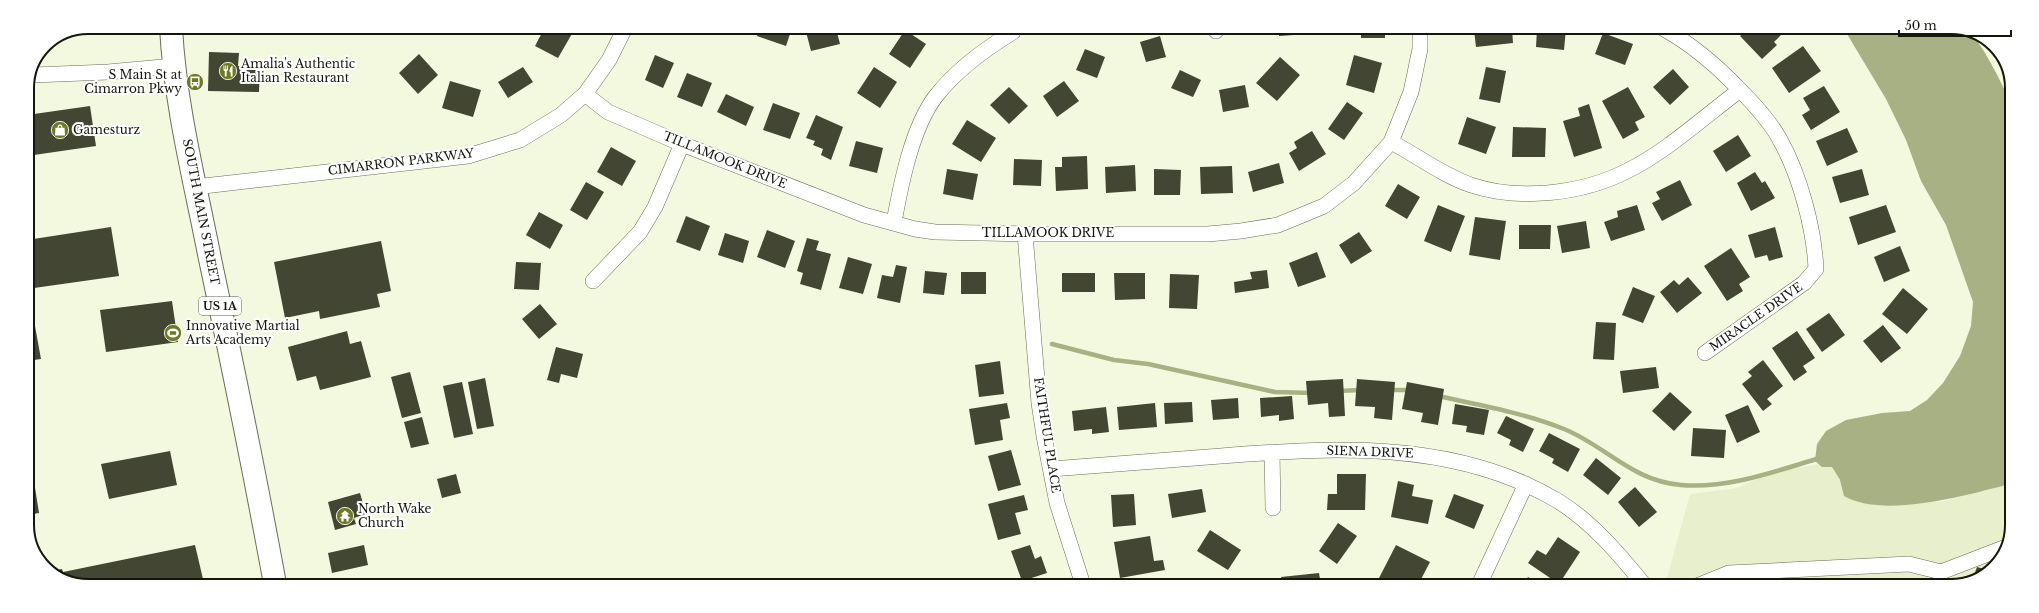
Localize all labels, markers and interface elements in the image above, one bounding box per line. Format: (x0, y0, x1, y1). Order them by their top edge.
scale bar (1899, 12, 2011, 38)
text: 50 m (1905, 18, 1937, 33)
place label: Amalia's Authentic Italian Restaurant (240, 56, 356, 85)
restaurant icon: Amalia's Authentic Italian Restaurant (218, 61, 238, 81)
place label: S Main St at Cimarron Pkwy (84, 67, 182, 96)
bus stop icon: S Main St at Cimarron Pkwy (185, 72, 205, 92)
shop icon: Gamesturz (50, 120, 70, 140)
place label: Gamesturz (73, 122, 141, 137)
street label: TILLAMOOK DRIVE (661, 128, 790, 191)
street label: SOUTH MAIN STREET (180, 137, 223, 287)
street label: CIMARRON PARKWAY (327, 145, 475, 178)
street label: TILLAMOOK DRIVE (982, 225, 1114, 240)
street label: MIRACLE DRIVE (1706, 279, 1805, 354)
road number: US 1A (199, 297, 241, 315)
place label: Innovative Martial Arts Academy (185, 318, 300, 347)
sports icon: Innovative Martial Arts Academy (163, 323, 183, 343)
street label: FAITHFUL PLACE (1031, 376, 1064, 494)
street label: SIENA DRIVE (1326, 442, 1414, 461)
place label: North Wake Church (358, 501, 431, 530)
temple icon: North Wake Church (335, 506, 355, 526)

